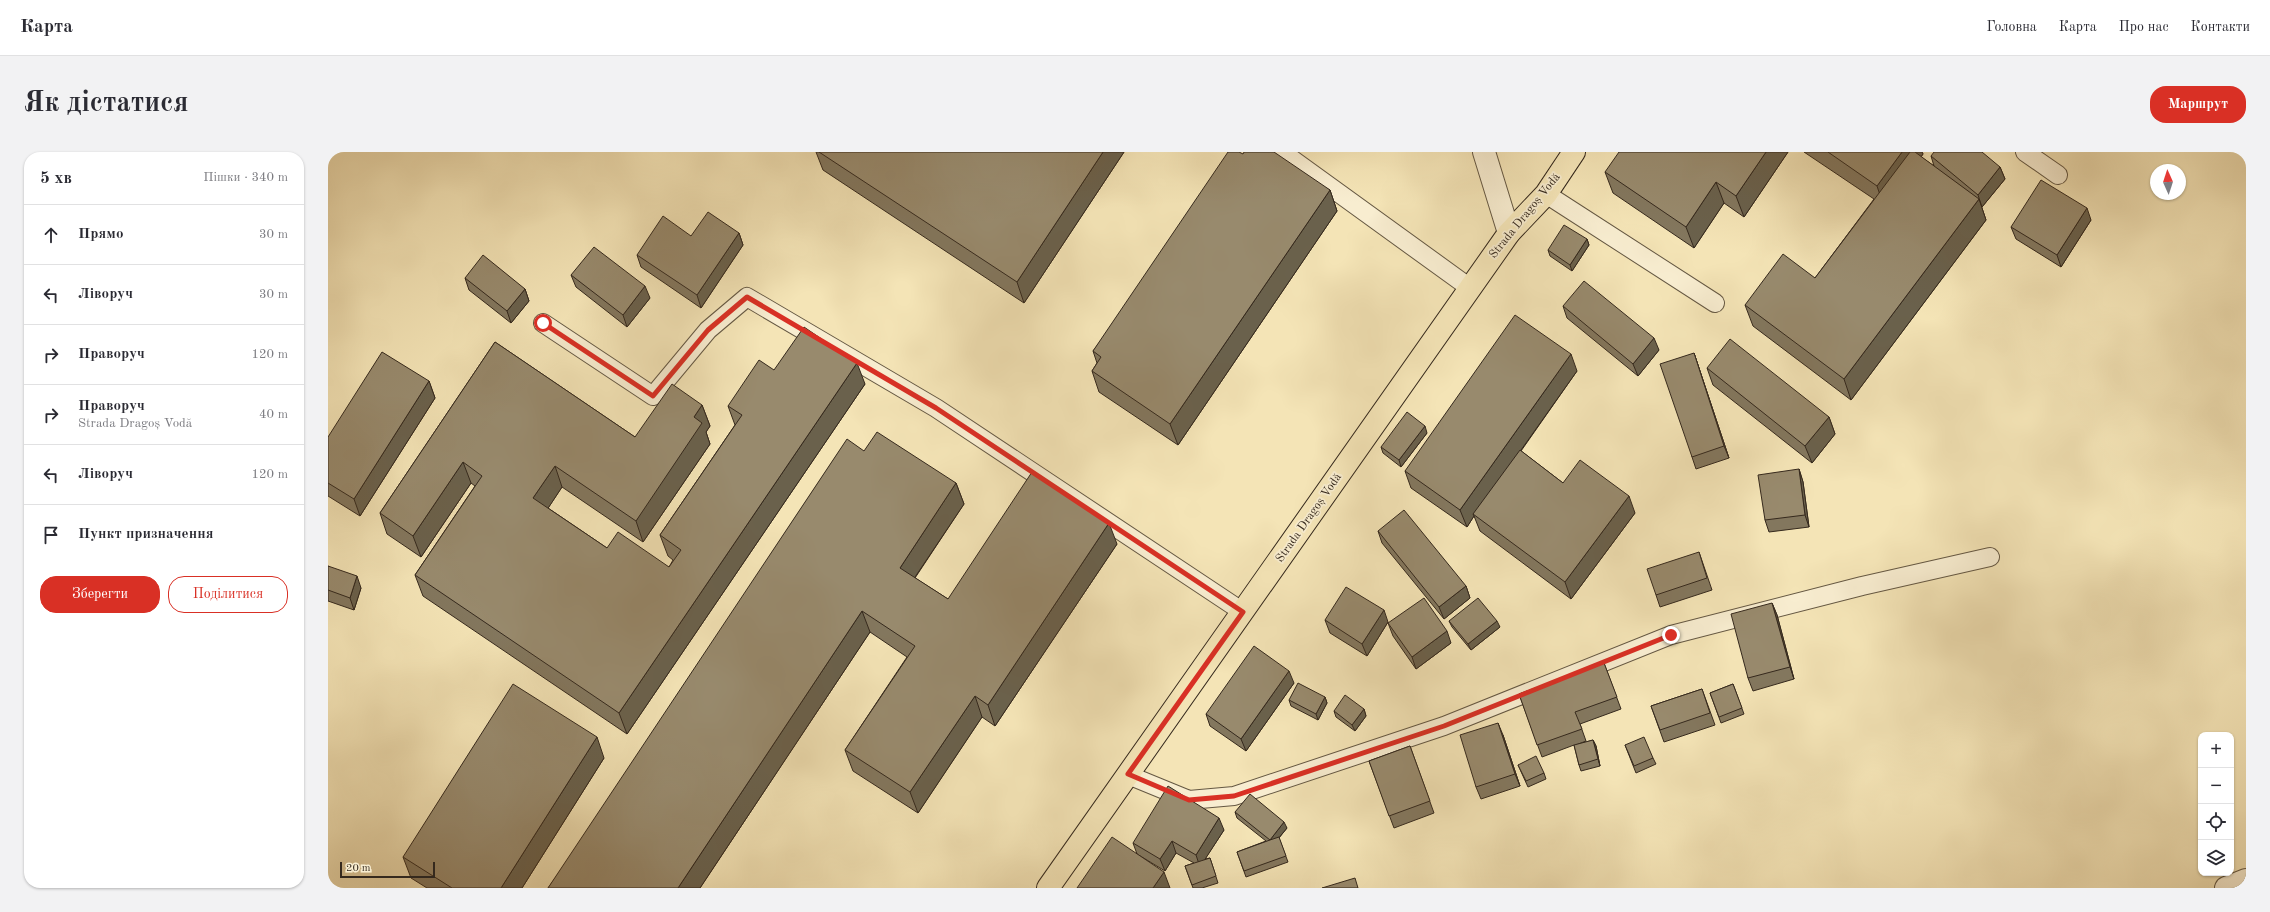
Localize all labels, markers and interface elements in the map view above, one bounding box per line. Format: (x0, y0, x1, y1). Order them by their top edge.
text: Карта (20, 18, 73, 37)
text: Головна (1986, 20, 2037, 34)
text: Карта (2059, 20, 2097, 34)
text: Про нас (2119, 20, 2169, 34)
text: Контакти (2191, 20, 2250, 34)
button: Маршрут (2150, 86, 2246, 123)
text: Як дістатися (24, 90, 188, 118)
north arrow (2150, 164, 2186, 200)
text: 5 хв (40, 170, 72, 187)
text: Пішки · 340 m (203, 171, 288, 184)
street label: Strada Dragoș Vodă (1487, 171, 1563, 261)
icon: ahead (40, 224, 62, 246)
text: Прямо (78, 227, 124, 242)
text: 30 m (259, 228, 288, 241)
icon: left (40, 284, 62, 306)
text: Ліворуч (78, 287, 133, 302)
text: 30 m (259, 288, 288, 301)
route start (534, 314, 552, 332)
icon: right (40, 344, 62, 366)
text: Праворуч (78, 347, 145, 362)
text: 120 m (251, 348, 288, 361)
text: Праворуч (78, 399, 145, 414)
icon: right (40, 404, 62, 426)
text: 40 m (259, 408, 288, 421)
text: Strada Dragoș Vodă (78, 417, 192, 430)
icon: left (40, 464, 62, 486)
text: Ліворуч (78, 467, 133, 482)
text: 120 m (251, 468, 288, 481)
street label: Strada Dragoș Vodă (1274, 471, 1344, 565)
icon: arrive (40, 524, 62, 546)
text: Пункт призначення (78, 527, 214, 542)
button: Зберегти (40, 576, 160, 613)
button: Поділитися (168, 576, 288, 613)
route end (1662, 626, 1680, 644)
map controls (2198, 732, 2234, 876)
button: + (2198, 732, 2234, 768)
button: − (2198, 768, 2234, 804)
button: locate (2198, 804, 2234, 840)
button: layers (2198, 840, 2234, 876)
scale bar (340, 860, 435, 879)
text: 20 m (346, 863, 371, 874)

